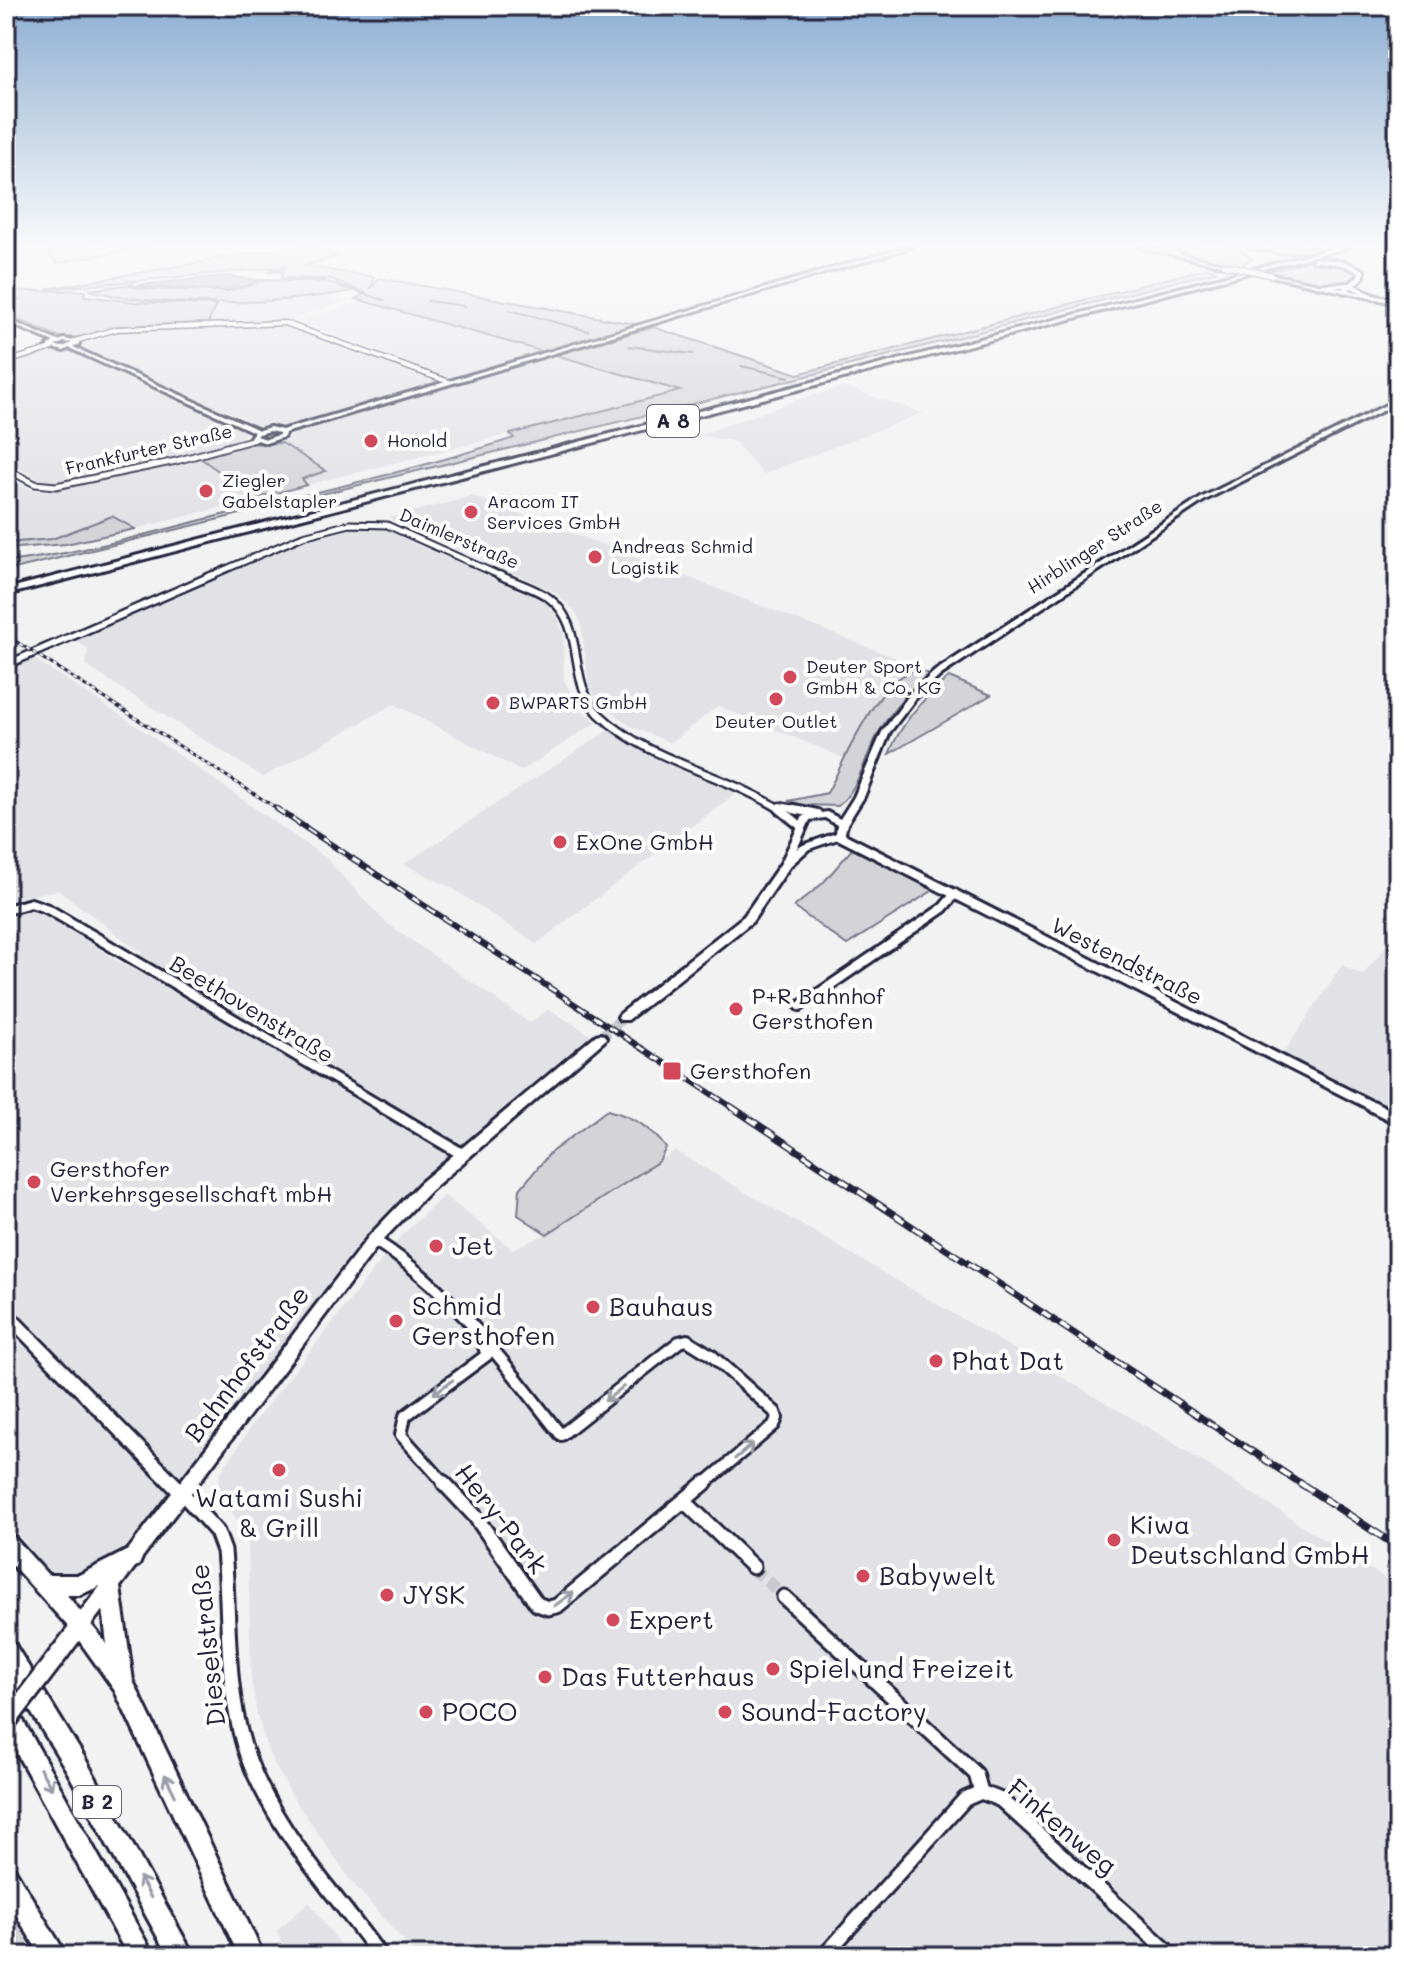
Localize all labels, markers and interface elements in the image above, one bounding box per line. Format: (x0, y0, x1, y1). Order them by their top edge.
road number: A 8 (647, 405, 699, 437)
street label: Frankfurter Straße (63, 418, 235, 480)
place label: Honold (387, 428, 447, 452)
marker: Honold (362, 432, 380, 450)
place label: Ziegler Gabelstapler (222, 468, 337, 513)
marker: Ziegler Gabelstapler (197, 482, 215, 500)
place label: Aracom IT Services GmbH (487, 489, 621, 534)
street label: Hirblinger Straße (1022, 494, 1166, 599)
street label: Daimlerstraße (396, 502, 523, 574)
marker: Aracom IT Services GmbH (462, 503, 480, 521)
place label: Andreas Schmid Logistik (611, 534, 753, 579)
marker: Andreas Schmid Logistik (586, 548, 604, 566)
place label: Deuter Sport GmbH & Co. KG (806, 654, 941, 699)
marker: Deuter Sport GmbH & Co. KG (781, 668, 799, 686)
place label: BWPARTS GmbH (509, 690, 647, 714)
marker: Deuter Outlet (767, 690, 785, 708)
marker: BWPARTS GmbH (484, 694, 502, 712)
place label: Deuter Outlet (715, 709, 837, 733)
place label: ExOne GmbH (576, 827, 714, 856)
marker: ExOne GmbH (551, 833, 569, 851)
street label: Westendstraße (1047, 910, 1208, 1011)
street label: Beethovenstraße (165, 948, 340, 1069)
place label: P+R Bahnhof Gersthofen (752, 981, 885, 1035)
marker: P+R Bahnhof Gersthofen (727, 1000, 745, 1018)
place label: Gersthofen (690, 1056, 811, 1085)
marker: Gersthofen (661, 1060, 683, 1082)
place label: Gersthofer Verkehrsgesellschaft mbH (50, 1154, 332, 1208)
marker: Gersthofer Verkehrsgesellschaft mbH (25, 1173, 43, 1191)
place label: Jet (452, 1228, 494, 1262)
marker: Jet (427, 1237, 445, 1255)
street label: Bahnhofstraße (176, 1278, 316, 1449)
place label: Schmid Gersthofen (412, 1288, 555, 1352)
place label: Bauhaus (609, 1289, 713, 1323)
marker: Bauhaus (584, 1298, 602, 1316)
marker: Schmid Gersthofen (387, 1312, 405, 1330)
place label: Phat Dat (952, 1343, 1064, 1377)
marker: Phat Dat (927, 1352, 945, 1370)
one-way arrow (433, 1379, 455, 1395)
one-way arrow (604, 1385, 625, 1402)
one-way arrow (733, 1442, 753, 1460)
street label: Hery-Park (448, 1456, 556, 1581)
marker: Watami Sushi & Grill (270, 1461, 288, 1479)
place label: Watami Sushi & Grill (195, 1480, 363, 1544)
place label: Kiwa Deutschland GmbH (1130, 1507, 1369, 1571)
marker: Kiwa Deutschland GmbH (1105, 1531, 1123, 1549)
place label: Babywelt (879, 1558, 996, 1592)
street label: Dieselstraße (182, 1562, 232, 1728)
marker: Babywelt (854, 1567, 872, 1585)
place label: JYSK (403, 1577, 465, 1611)
marker: JYSK (378, 1586, 396, 1604)
one-way arrow (553, 1591, 574, 1608)
place label: Expert (629, 1602, 714, 1636)
marker: Expert (604, 1611, 622, 1629)
place label: Spiel und Freizeit (789, 1651, 1014, 1685)
place label: Das Futterhaus (561, 1659, 755, 1693)
marker: Spiel und Freizeit (764, 1660, 782, 1678)
marker: Das Futterhaus (536, 1668, 554, 1686)
place label: POCO (442, 1694, 518, 1728)
place label: Sound-Factory (741, 1694, 927, 1728)
marker: POCO (417, 1703, 435, 1721)
marker: Sound-Factory (716, 1703, 734, 1721)
one-way arrow (39, 1766, 54, 1790)
street label: Finkenweg (1001, 1771, 1124, 1882)
one-way arrow (162, 1773, 177, 1797)
road number: B 2 (73, 1786, 121, 1818)
one-way arrow (137, 1876, 153, 1899)

